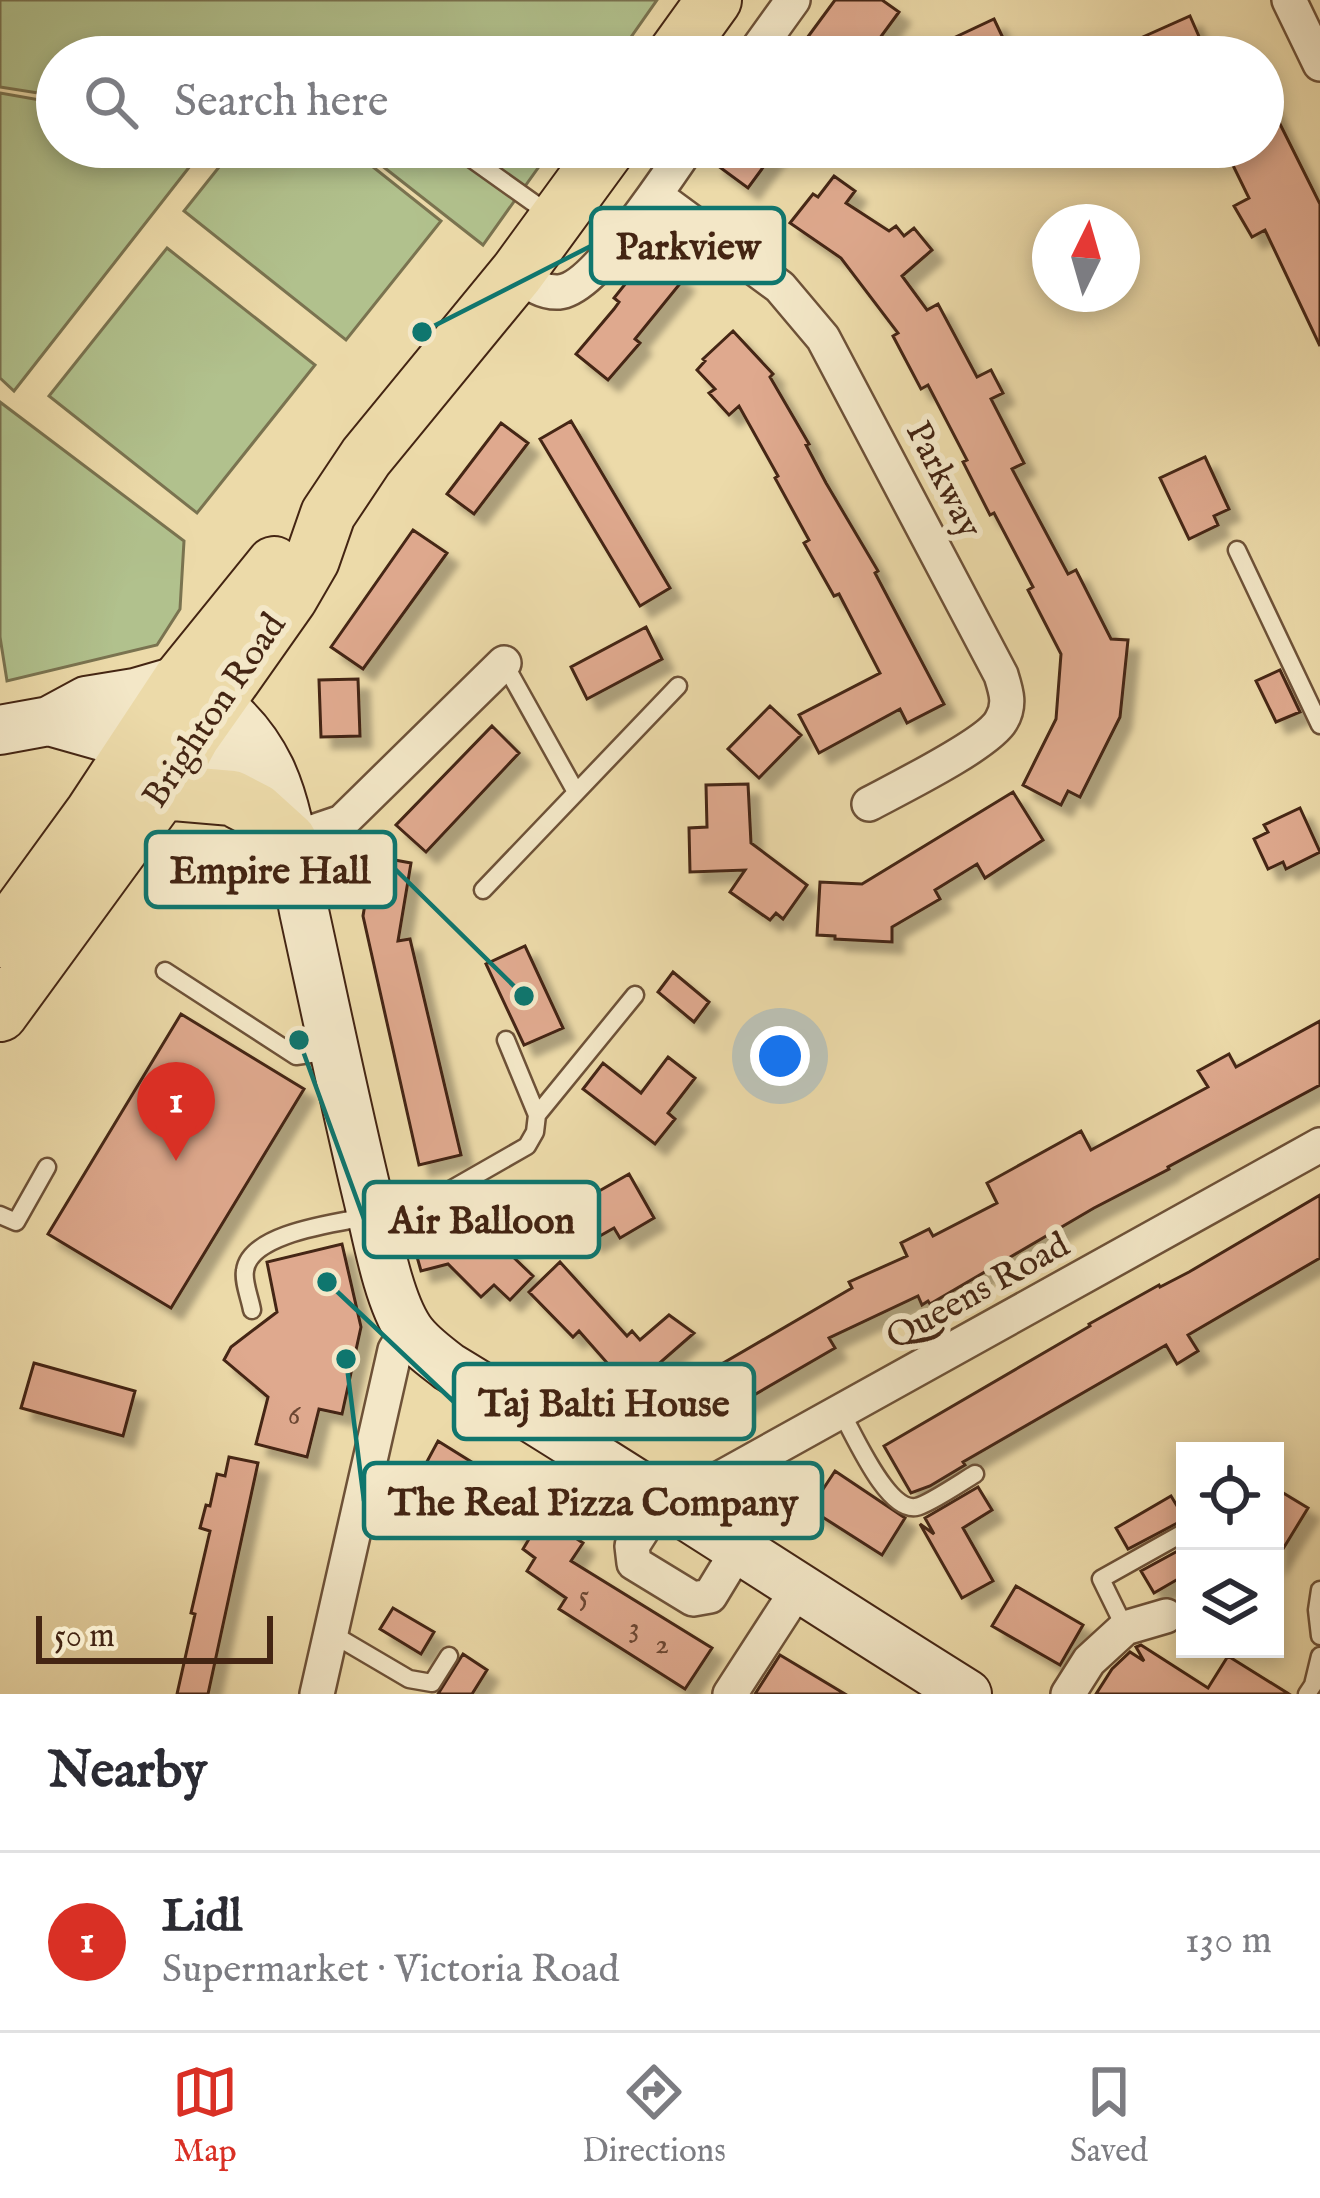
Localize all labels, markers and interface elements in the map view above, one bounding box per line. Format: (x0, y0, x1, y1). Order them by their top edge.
search box (36, 36, 1284, 168)
icon: search (78, 69, 144, 135)
text: Search here (174, 74, 388, 131)
north arrow (1032, 204, 1140, 312)
callout: Parkview (591, 208, 784, 283)
text: Parkview (615, 224, 762, 273)
street label: Parkway (894, 414, 992, 546)
street label: Brighton Road (133, 604, 297, 817)
callout: Empire Hall (146, 832, 395, 907)
text: Empire Hall (169, 848, 372, 897)
your location (750, 1026, 810, 1086)
pin: 1 (137, 1062, 215, 1161)
callout: Air Balloon (364, 1182, 599, 1257)
text: Air Balloon (387, 1198, 575, 1247)
street label: Queens Road (878, 1222, 1078, 1361)
callout: Taj Balti House (454, 1364, 754, 1439)
text: Taj Balti House (477, 1381, 730, 1430)
house number: 6 (288, 1397, 302, 1435)
map controls (1176, 1442, 1284, 1658)
button: locate (1176, 1442, 1284, 1550)
callout: The Real Pizza Company (364, 1463, 822, 1538)
text: The Real Pizza Company (387, 1480, 800, 1529)
button: layers (1176, 1550, 1284, 1658)
house number: 5 (579, 1578, 590, 1616)
house number: 3 (628, 1609, 640, 1647)
scale bar (36, 1610, 273, 1663)
text: 50 m (54, 1616, 115, 1658)
house number: 2 (655, 1626, 669, 1664)
text: Nearby (48, 1740, 207, 1805)
text: Lidl (162, 1889, 242, 1946)
text: 1 (80, 1917, 94, 1966)
text: 130 m (1185, 1917, 1272, 1966)
text: Supermarket · Victoria Road (162, 1946, 619, 1995)
tab: Map (172, 2059, 238, 2173)
tab: Directions (582, 2059, 726, 2173)
tab: Saved (1070, 2059, 1148, 2173)

